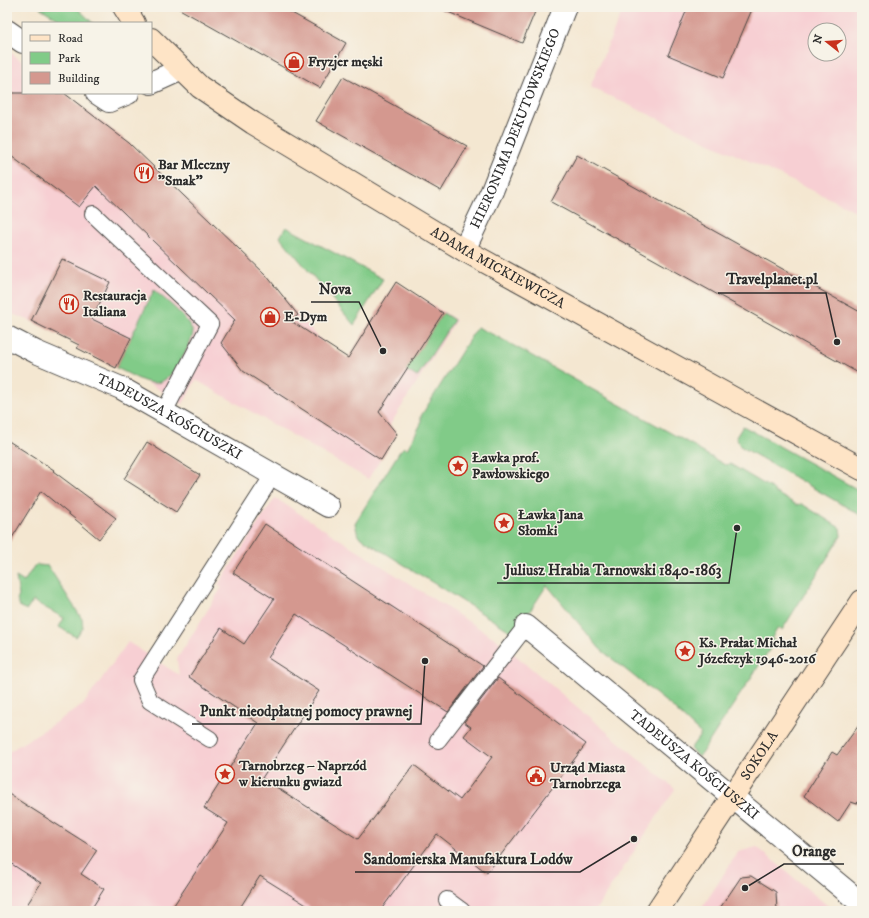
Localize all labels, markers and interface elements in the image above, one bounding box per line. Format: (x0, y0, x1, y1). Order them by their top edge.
legend (22, 22, 152, 94)
north arrow (807, 22, 847, 62)
street label: HIERONIMA DEKUTOWSKIEGO (466, 26, 565, 232)
text: Road (58, 31, 83, 46)
text: N (810, 33, 826, 46)
text: Park (58, 51, 80, 66)
shop icon: Fryzjer męski (283, 51, 305, 73)
place label: Fryzjer męski (308, 53, 383, 71)
text: Building (58, 71, 99, 86)
place label: Bar Mleczny "Smak" (158, 156, 230, 190)
restaurant icon: Bar Mleczny "Smak" (133, 162, 155, 184)
street label: ADAMA MICKIEWICZA (427, 223, 569, 313)
callout: Travelplanet.pl (718, 266, 826, 293)
text: Travelplanet.pl (725, 270, 818, 289)
callout: Nova (311, 275, 359, 302)
text: Nova (319, 280, 352, 299)
place label: Restauracja Italiana (83, 287, 147, 321)
restaurant icon: Restauracja Italiana (58, 293, 80, 315)
shop icon: E-Dym (259, 306, 281, 328)
place label: E-Dym (284, 308, 328, 326)
street label: TADEUSZA KOŚCIUSZKI (94, 370, 245, 464)
place label: Ławka prof. Pawłowskiego (472, 449, 549, 483)
place icon: Ławka prof. Pawłowskiego (447, 455, 469, 477)
place label: Ławka Jana Słomki (518, 506, 584, 540)
place icon: Ławka Jana Słomki (493, 512, 515, 534)
callout: Juliusz Hrabia Tarnowski 1840-1863 (497, 556, 729, 583)
text: Juliusz Hrabia Tarnowski 1840-1863 (503, 561, 722, 580)
place label: Ks. Prałat Michał Józefczyk 1946-2016 (697, 634, 816, 668)
place icon: Ks. Prałat Michał Józefczyk 1946-2016 (674, 640, 696, 662)
callout: Punkt nieodpłatnej pomocy prawnej (192, 697, 421, 724)
text: Punkt nieodpłatnej pomocy prawnej (200, 702, 413, 721)
street label: TADEUSZA KOŚCIUSZKI (625, 706, 763, 824)
street label: SOKOLA (737, 727, 783, 784)
place label: Tarnobrzeg – Naprzód w kierunku gwiazd (238, 757, 368, 791)
place label: Urząd Miasta Tarnobrzega (549, 759, 626, 793)
place icon: Tarnobrzeg – Naprzód w kierunku gwiazd (214, 763, 236, 785)
public building icon: Urząd Miasta Tarnobrzega (525, 765, 547, 787)
callout: Orange (784, 837, 844, 864)
text: Orange (792, 842, 837, 861)
callout: Sandomierska Manufaktura Lodów (355, 845, 580, 872)
text: Sandomierska Manufaktura Lodów (363, 850, 573, 869)

